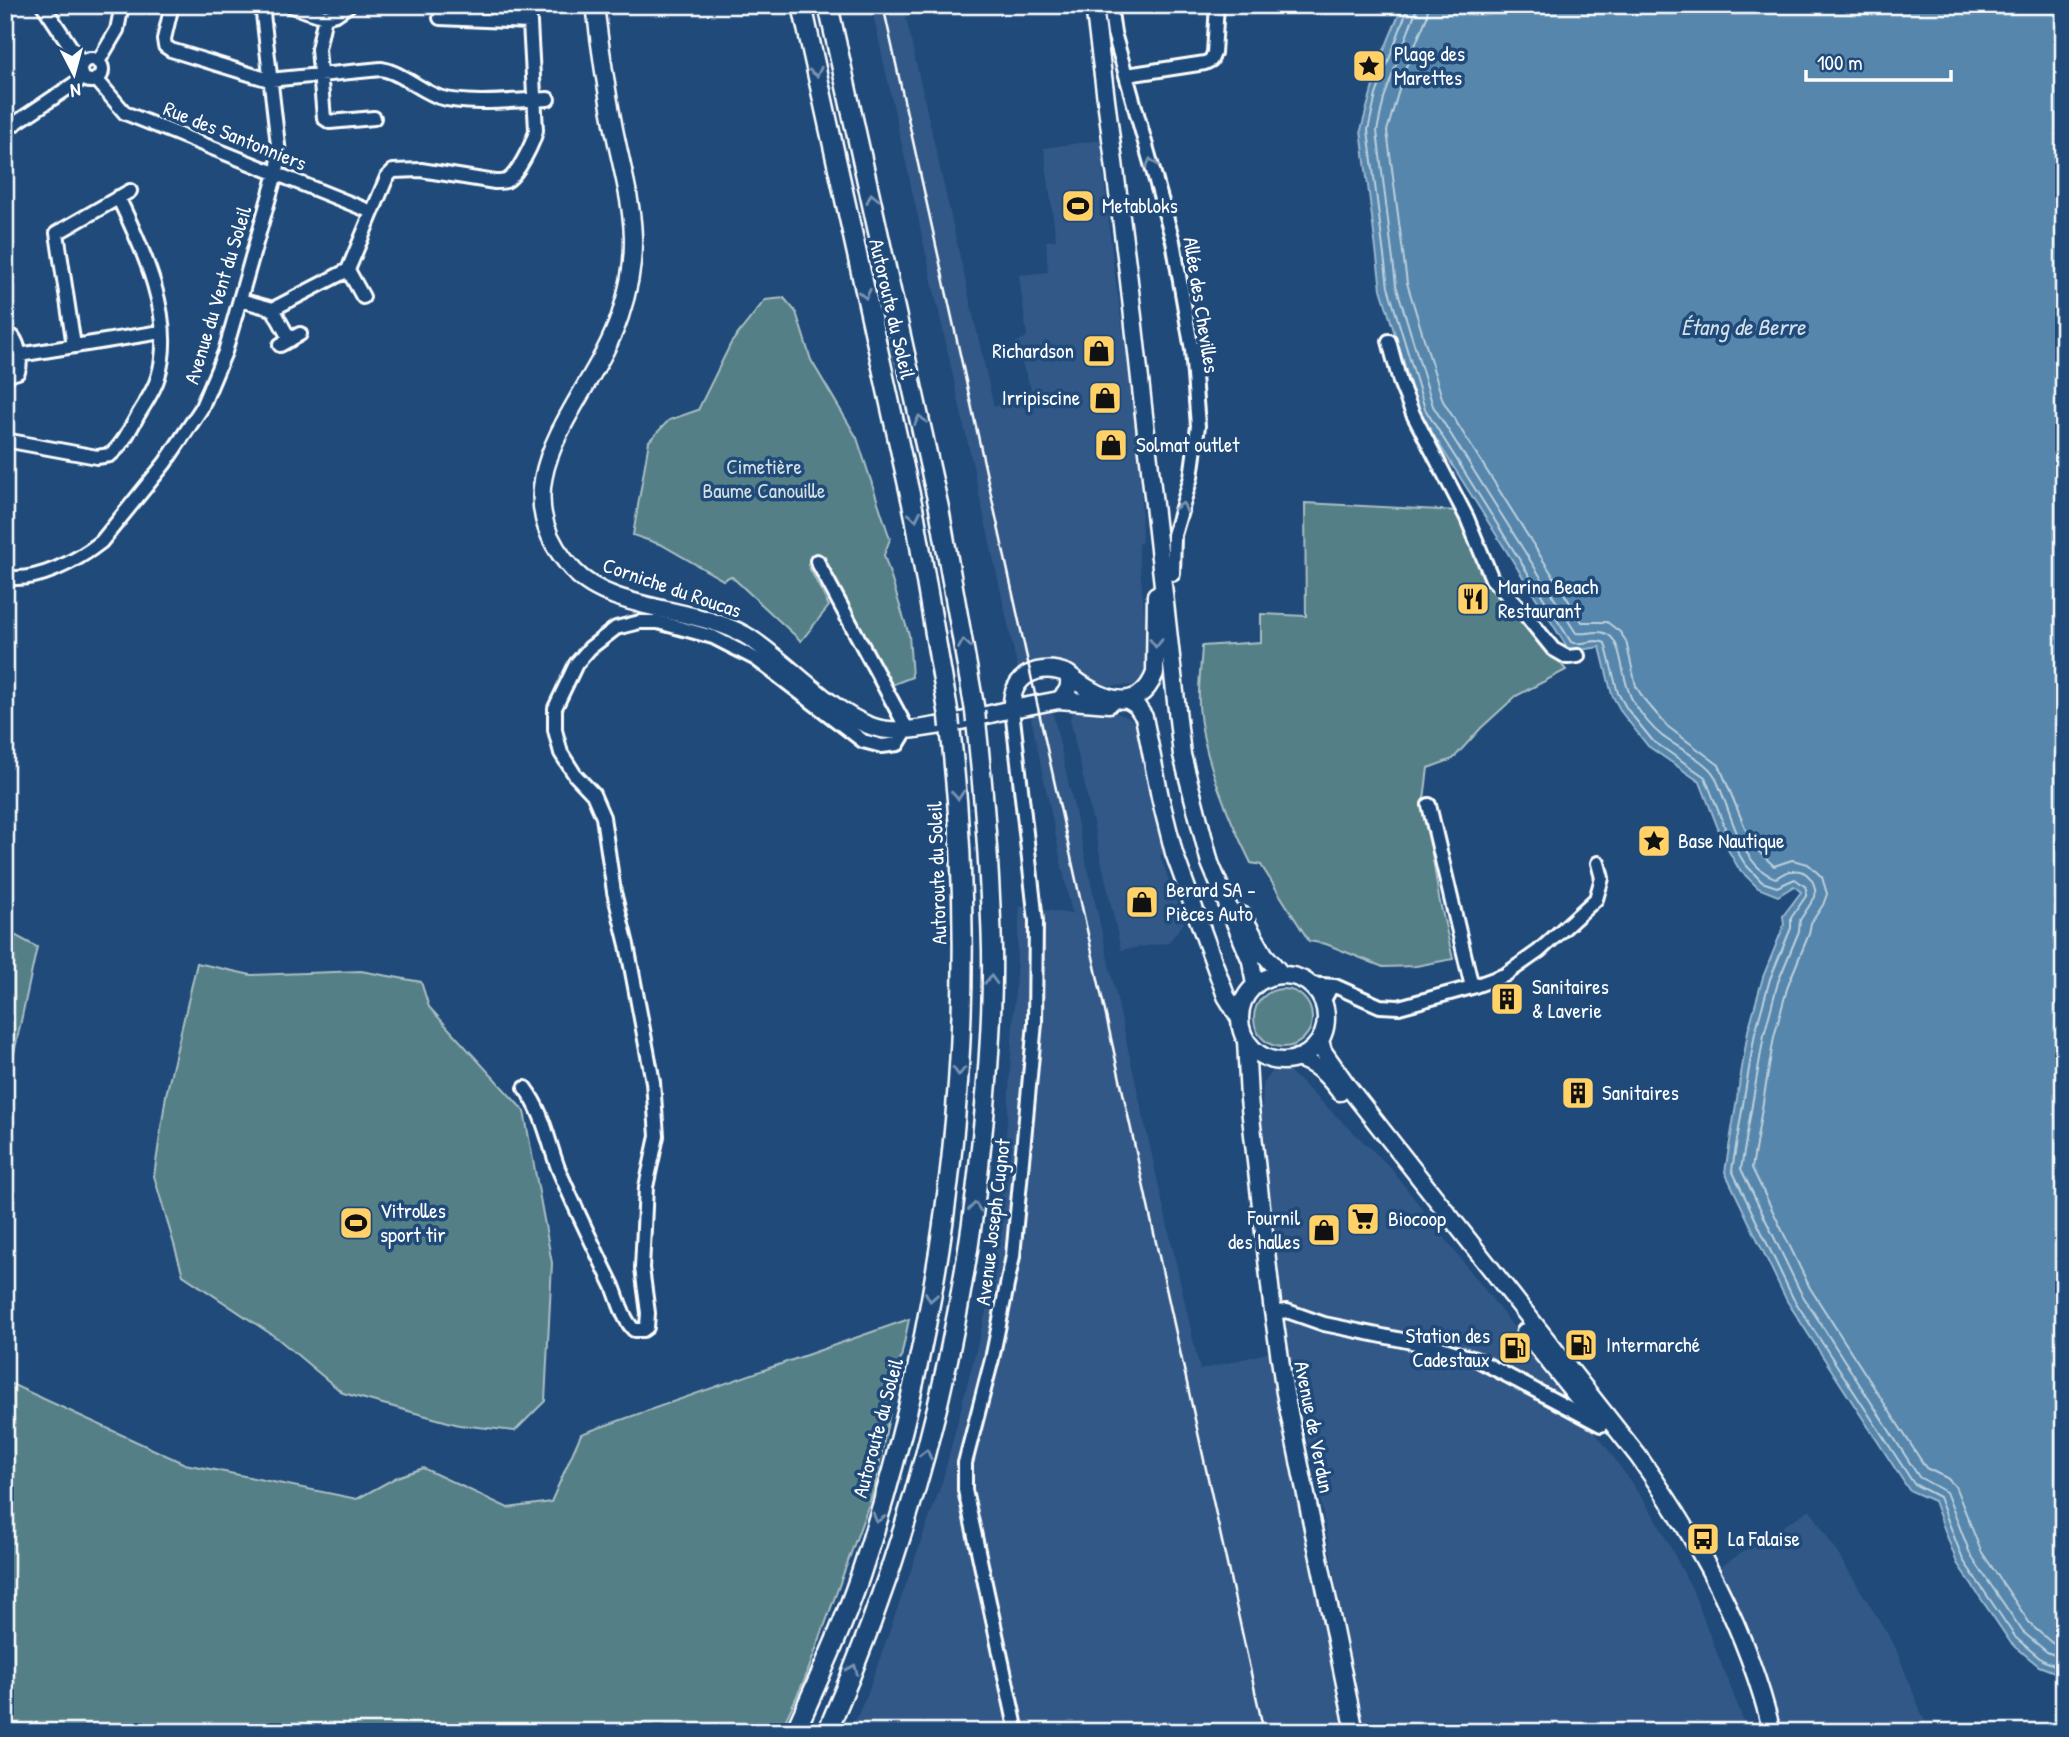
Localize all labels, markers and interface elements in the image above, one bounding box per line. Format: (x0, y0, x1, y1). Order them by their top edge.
north arrow (38, 38, 108, 108)
scale bar (1806, 38, 1952, 82)
place label: Plage des Marettes (1394, 39, 1465, 92)
place icon: Plage des Marettes (1350, 47, 1388, 85)
text: 100 m (1817, 48, 1863, 77)
one-way arrow (808, 66, 823, 78)
text: N (69, 77, 82, 104)
street label: Rue des Santonniers (159, 94, 311, 177)
one-way arrow (1145, 157, 1159, 169)
sports icon: Metabloks (1059, 187, 1097, 225)
place label: Metabloks (1102, 191, 1178, 220)
one-way arrow (866, 192, 880, 204)
street label: Avenue du Vent du Soleil (177, 202, 259, 388)
street label: Allée des Chevilles (1176, 235, 1227, 375)
street label: Autoroute du Soleil (862, 236, 923, 382)
one-way arrow (856, 288, 871, 300)
water label: Étang de Berre (1681, 311, 1806, 343)
shop icon: Richardson (1080, 332, 1118, 370)
place label: Richardson (992, 336, 1074, 365)
shop icon: Irripiscine (1086, 379, 1124, 417)
place label: Irripiscine (1002, 383, 1080, 412)
one-way arrow (914, 414, 929, 426)
shop icon: Solmat outlet (1092, 426, 1130, 464)
place label: Solmat outlet (1136, 430, 1240, 459)
park label: Cimetière Baume Canouille (703, 452, 825, 505)
one-way arrow (1174, 501, 1189, 513)
one-way arrow (906, 510, 921, 522)
street label: Corniche du Roucas (599, 550, 745, 625)
place label: Marina Beach Restaurant (1498, 572, 1598, 625)
restaurant icon: Marina Beach Restaurant (1454, 580, 1492, 618)
one-way arrow (957, 638, 972, 649)
one-way arrow (1148, 638, 1163, 649)
one-way arrow (950, 789, 965, 801)
street label: Autoroute du Soleil (919, 800, 953, 945)
place icon: Base Nautique (1635, 822, 1673, 860)
place label: Base Nautique (1678, 826, 1784, 855)
place label: Berard SA - Pièces Auto (1166, 875, 1256, 928)
shop icon: Berard SA - Pièces Auto (1123, 883, 1161, 921)
place label: Sanitaires & Laverie (1532, 972, 1609, 1025)
one-way arrow (983, 974, 998, 985)
building icon: Sanitaires & Laverie (1488, 980, 1526, 1018)
one-way arrow (951, 1066, 966, 1077)
building icon: Sanitaires (1559, 1074, 1597, 1112)
place label: Sanitaires (1602, 1078, 1679, 1107)
street label: Avenue Joseph Cugnot (968, 1136, 1017, 1307)
place label: Vitrolles sport tir (380, 1196, 446, 1249)
supermarket icon: Biocoop (1344, 1200, 1382, 1238)
one-way arrow (967, 1201, 982, 1212)
place label: Fournil des halles (1228, 1203, 1300, 1256)
sports icon: Vitrolles sport tir (337, 1204, 375, 1242)
place label: Biocoop (1388, 1204, 1446, 1233)
shop icon: Fournil des halles (1305, 1211, 1343, 1249)
one-way arrow (924, 1291, 939, 1303)
place label: Station des Cadestaux (1406, 1321, 1490, 1374)
fuel station icon: Intermarché (1562, 1326, 1600, 1364)
fuel station icon: Station des Cadestaux (1496, 1329, 1534, 1367)
place label: Intermarché (1606, 1330, 1700, 1359)
street label: Autoroute du Soleil (845, 1354, 910, 1501)
street label: Avenue de Verdun (1287, 1358, 1341, 1495)
one-way arrow (918, 1448, 932, 1460)
one-way arrow (871, 1511, 886, 1523)
bus stop icon: La Falaise (1684, 1520, 1722, 1558)
place label: La Falaise (1728, 1524, 1800, 1553)
one-way arrow (845, 1664, 859, 1676)

